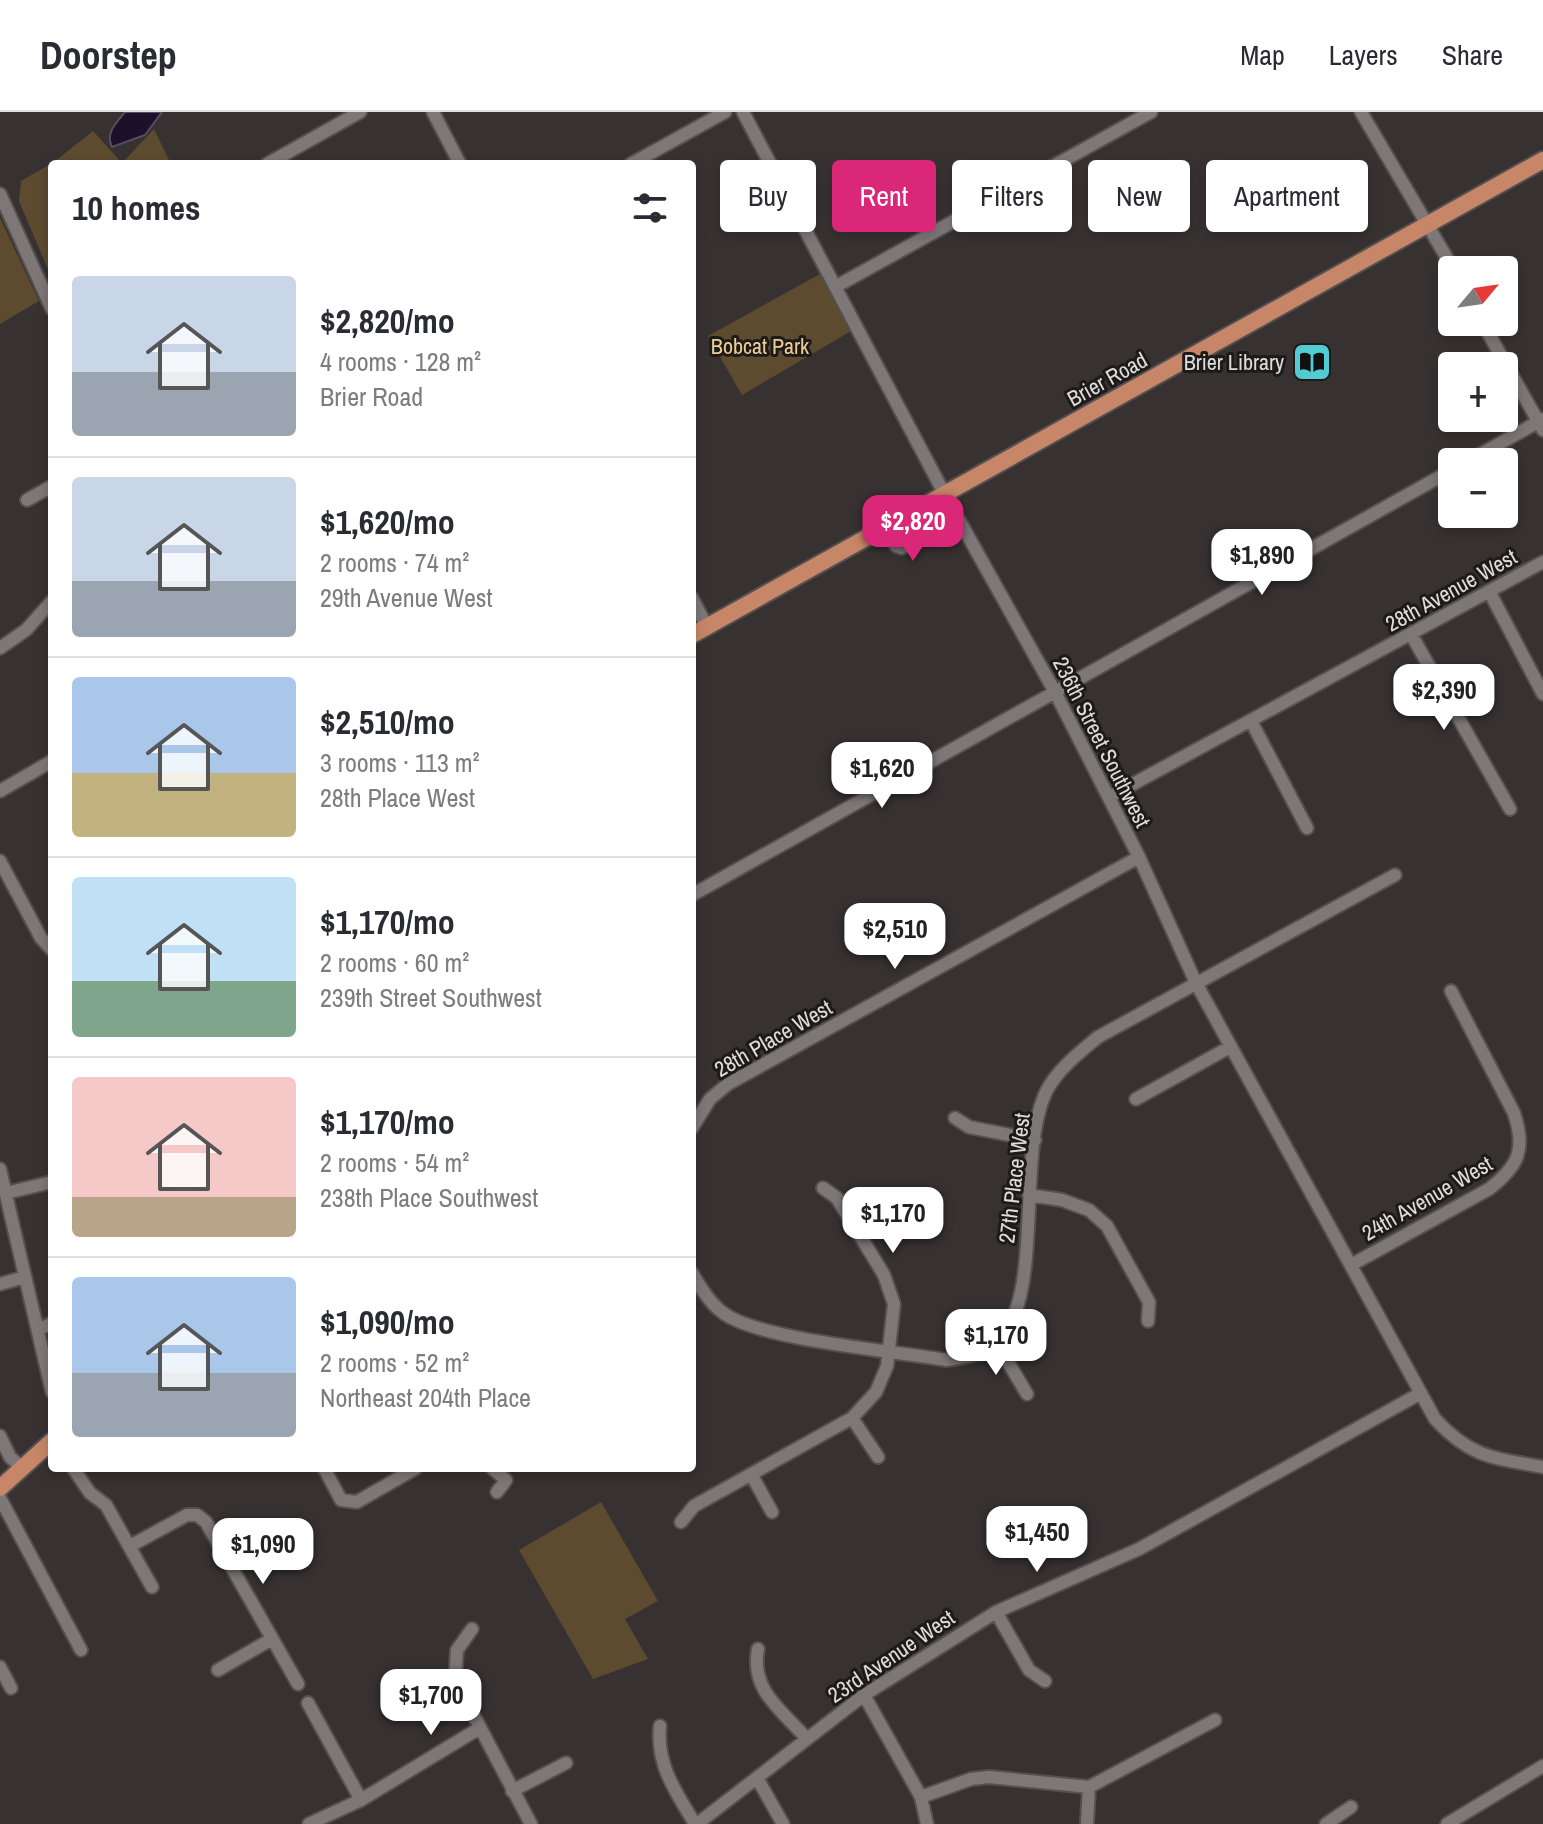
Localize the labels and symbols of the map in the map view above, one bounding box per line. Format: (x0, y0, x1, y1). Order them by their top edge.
north arrow (1438, 256, 1518, 336)
park label: Bobcat Park (711, 331, 810, 361)
library icon: Brier Library (1291, 341, 1333, 383)
street label: Brier Road (1062, 345, 1152, 413)
place label: Brier Library (1184, 347, 1284, 377)
pin: $2,820 (848, 495, 978, 563)
pin: $1,890 (1197, 529, 1327, 597)
street label: 28th Avenue West (1380, 542, 1522, 638)
street label: 236th Street Southwest (1046, 652, 1158, 832)
pin: $2,390 (1379, 664, 1509, 732)
pin: $1,620 (817, 742, 947, 810)
pin: $2,510 (830, 903, 960, 971)
street label: 28th Place West (709, 992, 837, 1084)
street label: 27th Place West (991, 1111, 1037, 1245)
street label: 24th Avenue West (1356, 1149, 1498, 1247)
pin: $1,170 (828, 1187, 958, 1255)
pin: $1,170 (931, 1309, 1061, 1377)
pin: $1,450 (972, 1506, 1102, 1574)
pin: $1,090 (198, 1518, 328, 1586)
street label: 23rd Avenue West (822, 1603, 960, 1709)
pin: $1,700 (366, 1669, 496, 1737)

